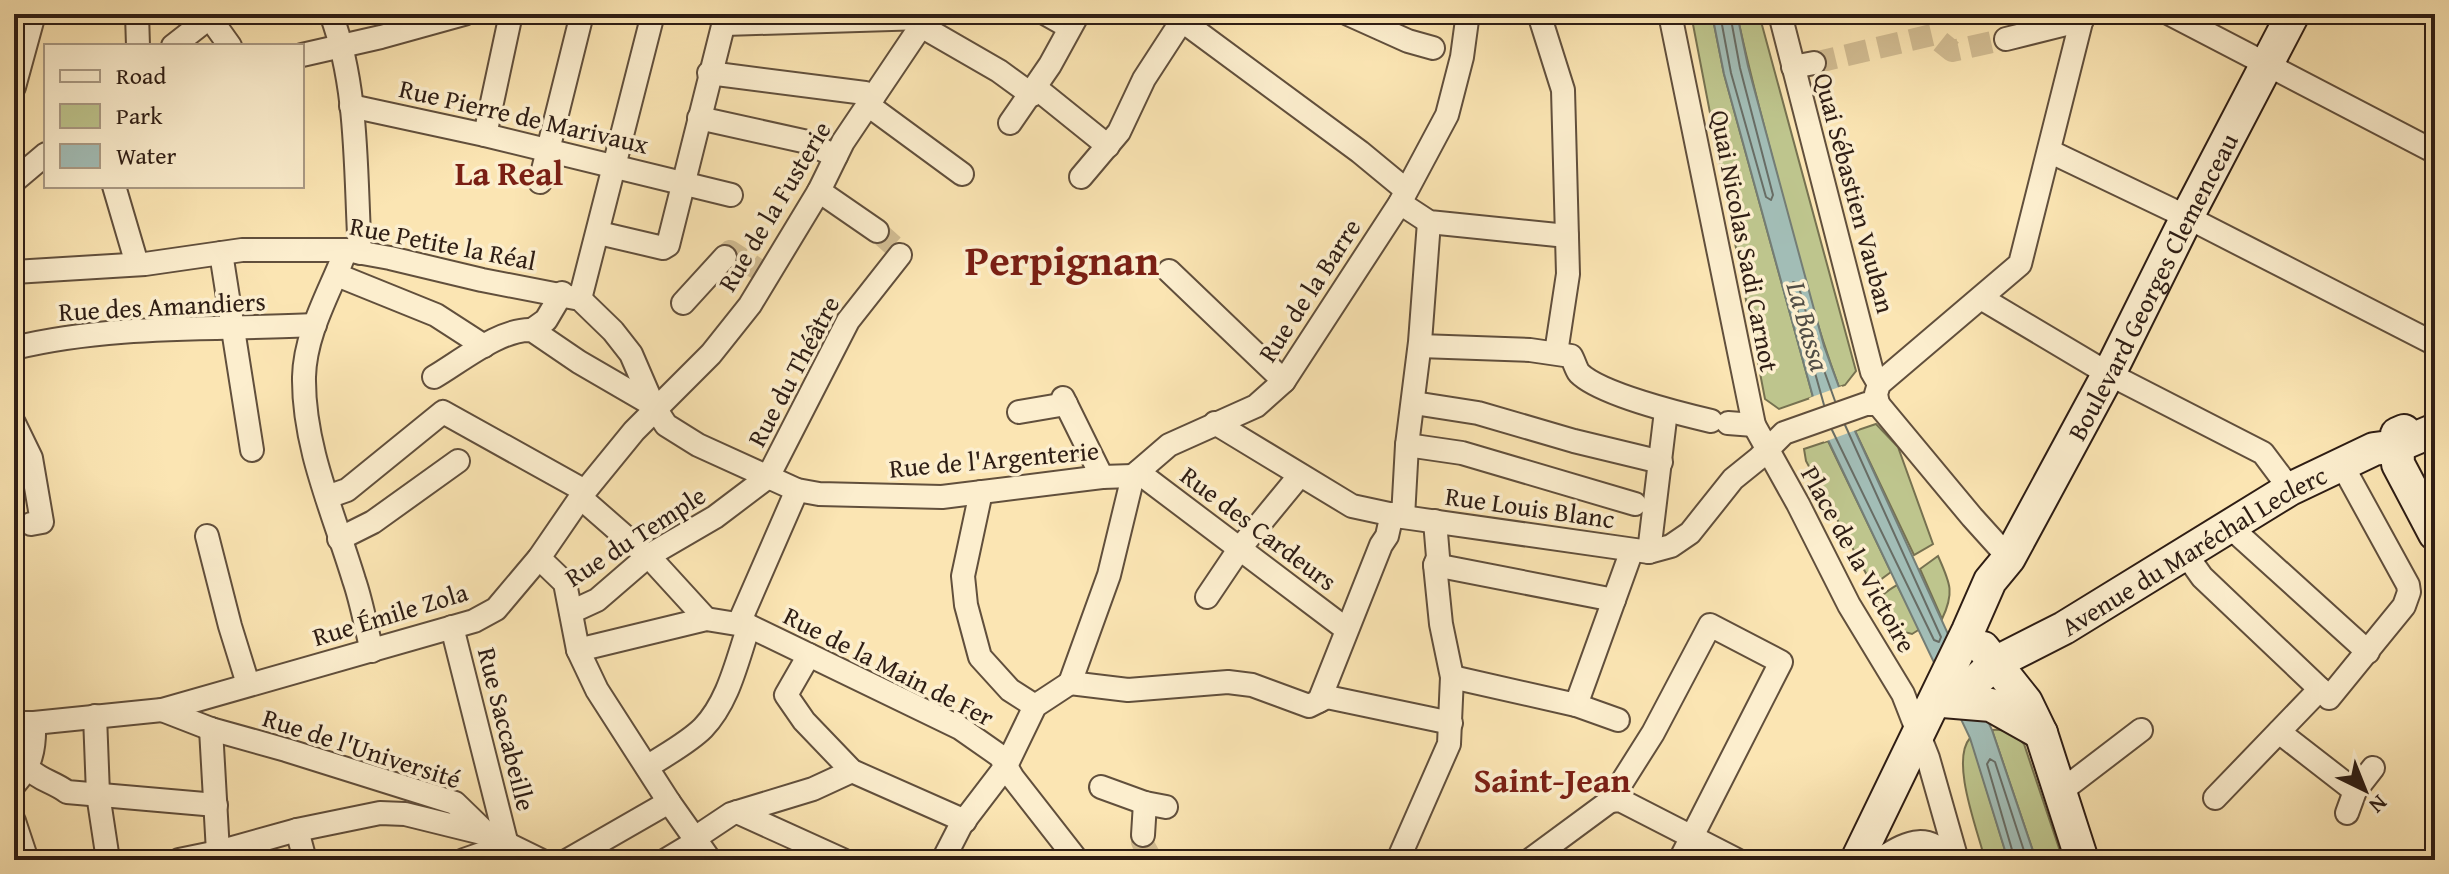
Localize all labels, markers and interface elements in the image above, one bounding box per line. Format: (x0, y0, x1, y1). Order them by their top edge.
legend (44, 44, 304, 188)
text: Road (116, 58, 166, 93)
street label: Rue Pierre de Marivaux (395, 68, 653, 164)
street label: Quai Sébastien Vauban (1804, 68, 1906, 318)
text: Park (116, 98, 163, 133)
street label: Quai Nicolas Sadi Carnot (1700, 107, 1790, 375)
street label: Rue de la Fusterie (708, 113, 840, 299)
street label: Boulevard Georges Clemenceau (2057, 126, 2247, 447)
text: Water (116, 138, 177, 173)
district label: La Real (455, 148, 563, 197)
street label: Rue Petite la Réal (347, 206, 539, 280)
street label: Rue de la Barre (1248, 210, 1370, 370)
district label: Perpignan (965, 229, 1159, 290)
water label: La Bassa (1776, 275, 1841, 376)
street label: Rue des Amandiers (57, 281, 267, 331)
street label: Rue du Théâtre (737, 289, 849, 453)
street label: Rue de l'Argenterie (887, 430, 1101, 488)
street label: Avenue du Maréchal Leclerc (2053, 455, 2333, 645)
street label: Rue des Cardeurs (1173, 456, 1345, 600)
street label: Place de la Victoire (1791, 458, 1927, 660)
street label: Rue du Temple (557, 476, 713, 596)
street label: Rue Louis Blanc (1443, 476, 1617, 538)
street label: Rue Émile Zola (308, 572, 473, 656)
street label: Rue de la Main de Fer (777, 596, 1001, 736)
street label: Rue Saccabeille (468, 643, 546, 815)
street label: Rue de l'Université (258, 698, 466, 798)
north arrow (2325, 750, 2405, 830)
district label: Saint-Jean (1474, 755, 1630, 804)
text: N (2362, 788, 2395, 822)

